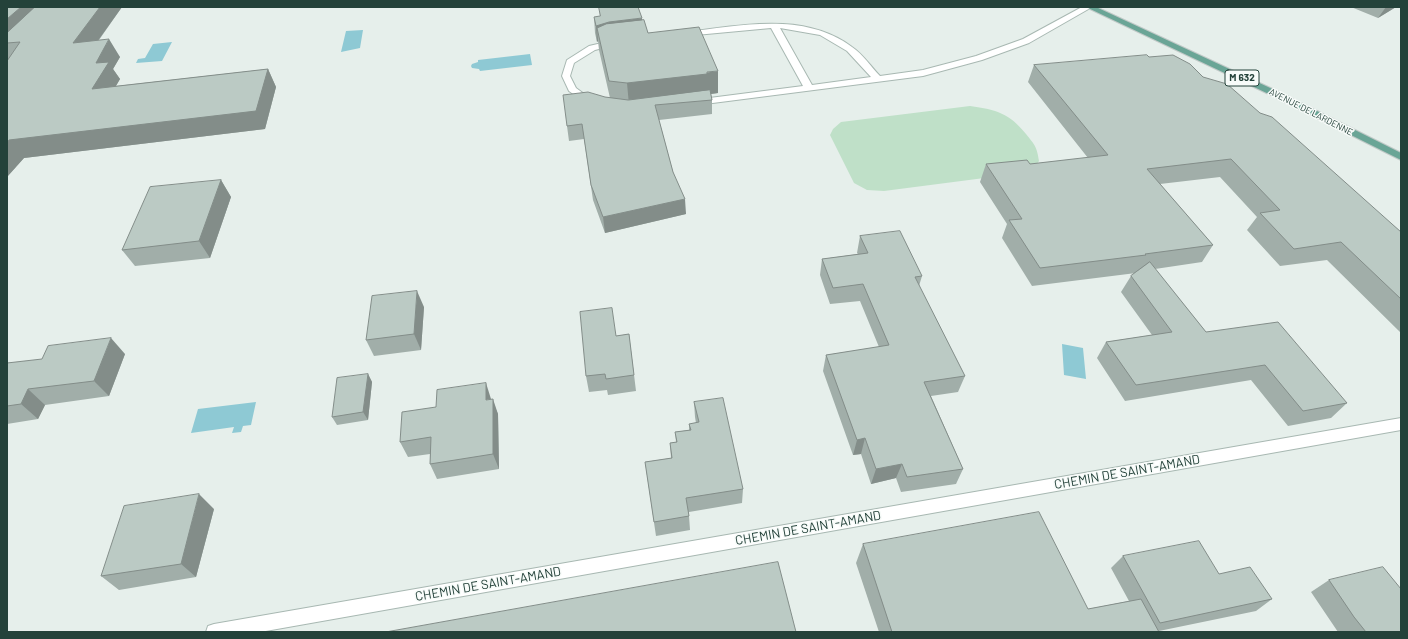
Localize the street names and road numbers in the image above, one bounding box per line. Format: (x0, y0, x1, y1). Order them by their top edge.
road number: M 632 (1225, 70, 1259, 86)
street label: AVENUE DE LARDENNE (1267, 86, 1355, 138)
street label: CHEMIN DE SAINT-AMAND (1053, 451, 1201, 493)
street label: CHEMIN DE SAINT-AMAND (734, 507, 882, 549)
street label: CHEMIN DE SAINT-AMAND (414, 563, 562, 605)

